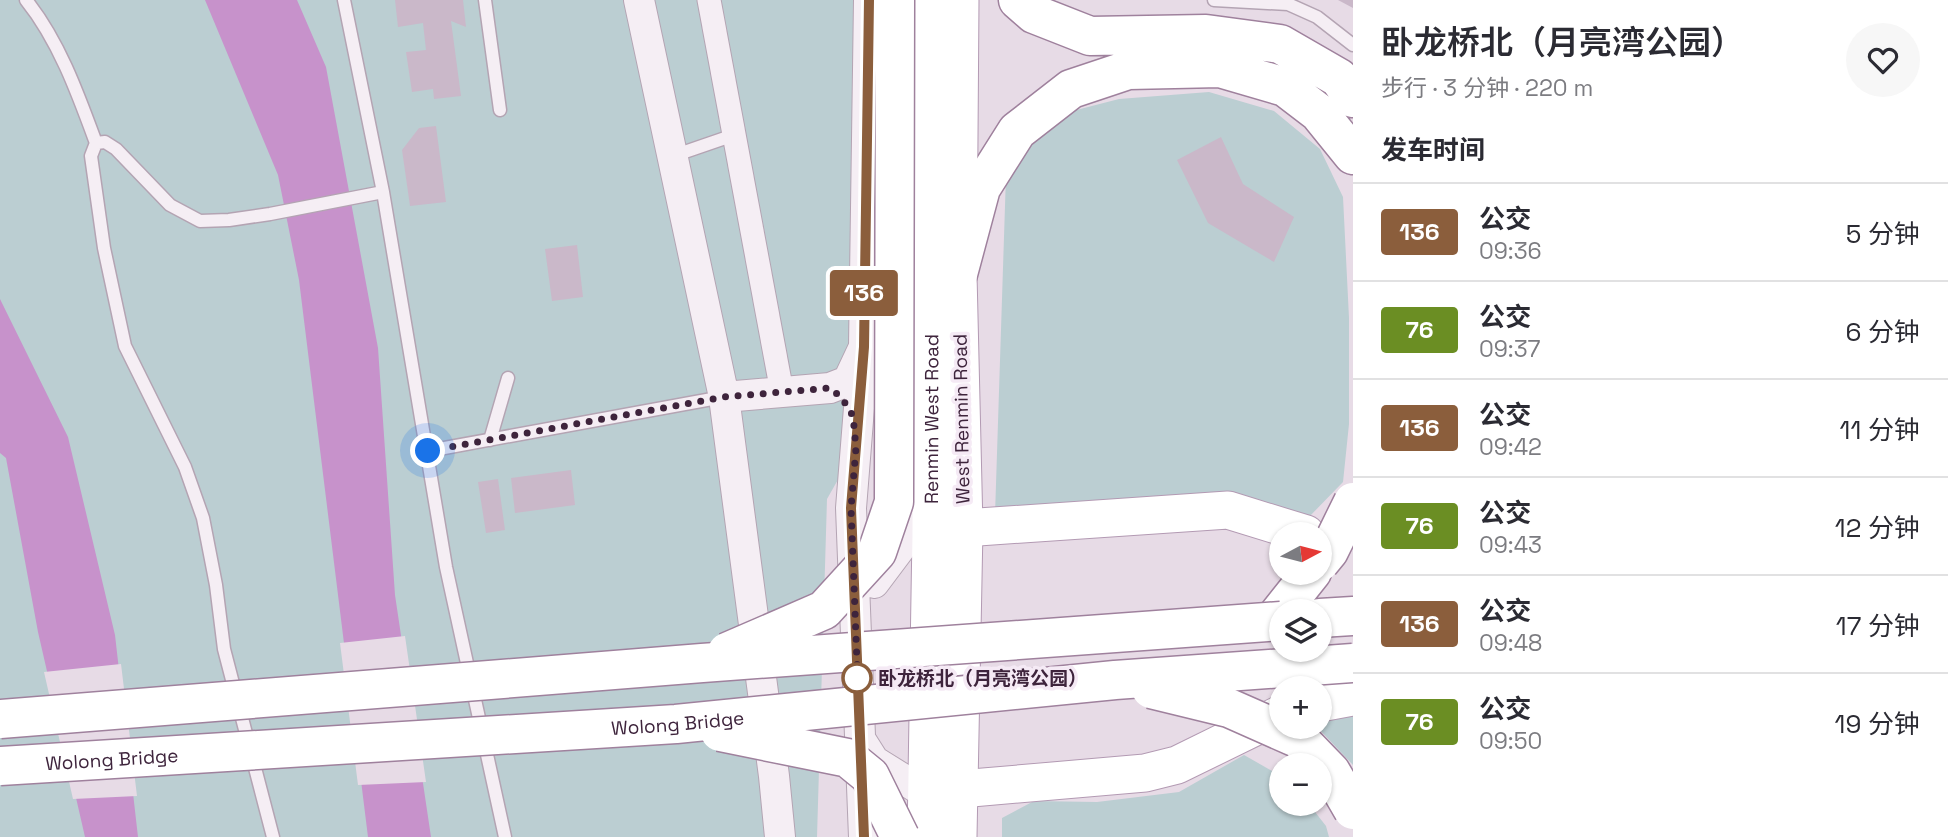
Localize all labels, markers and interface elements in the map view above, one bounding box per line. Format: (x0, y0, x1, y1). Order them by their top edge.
text: 卧龙桥北（月亮湾公园） (1381, 22, 1744, 64)
button: heart (1846, 23, 1920, 97)
text: 步行 · 3 分钟 · 220 m (1381, 73, 1593, 103)
text: 发车时间 (1381, 133, 1485, 167)
text: 公交 (1479, 202, 1531, 236)
text: 136 (1399, 216, 1440, 247)
text: 5 分钟 (1846, 217, 1920, 251)
text: 09:36 (1479, 236, 1542, 266)
line badge: 136 (824, 270, 904, 316)
text: 136 (844, 277, 884, 308)
text: 公交 (1479, 300, 1531, 334)
text: 76 (1405, 314, 1434, 345)
text: 6 分钟 (1845, 315, 1920, 349)
street label: Renmin West Road (919, 334, 944, 504)
street label: West Renmin Road (948, 334, 975, 504)
text: 09:37 (1479, 334, 1541, 364)
text: 公交 (1479, 398, 1531, 432)
text: 136 (1399, 412, 1440, 443)
text: 11 分钟 (1840, 413, 1920, 447)
text: 09:42 (1479, 432, 1542, 462)
your location (410, 433, 445, 468)
text: 公交 (1479, 496, 1531, 530)
text: 76 (1405, 510, 1434, 541)
text: 12 分钟 (1835, 511, 1920, 545)
north arrow (1269, 522, 1332, 584)
map controls (1269, 522, 1332, 816)
text: 09:43 (1479, 530, 1542, 560)
text: 公交 (1479, 594, 1531, 628)
button: layers (1269, 599, 1332, 662)
text: 136 (1399, 608, 1440, 639)
text: 17 分钟 (1836, 609, 1920, 643)
text: 09:48 (1479, 628, 1542, 658)
marker: 卧龙桥北（月亮湾公园） (842, 663, 872, 693)
place label: 卧龙桥北（月亮湾公园） (878, 666, 1087, 691)
button: + (1269, 676, 1332, 739)
text: 公交 (1479, 692, 1531, 726)
street label: Wolong Bridge (610, 705, 745, 741)
text: 76 (1405, 706, 1434, 737)
text: 19 分钟 (1835, 707, 1920, 741)
text: 09:50 (1479, 726, 1542, 756)
street label: Wolong Bridge (44, 743, 179, 776)
button: − (1269, 753, 1332, 816)

